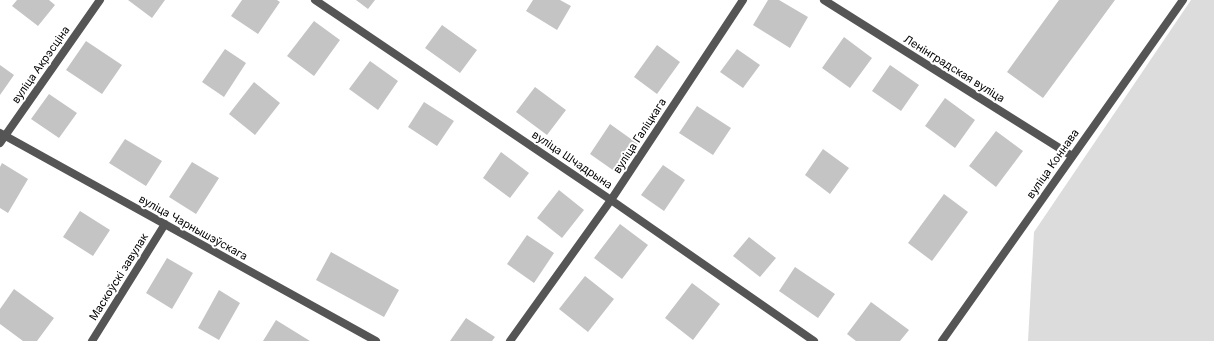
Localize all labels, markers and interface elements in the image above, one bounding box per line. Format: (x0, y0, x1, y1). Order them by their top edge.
street label: вуліца Акрэсціна (9, 24, 73, 106)
street label: Ленінградская вуліца (901, 33, 1007, 105)
street label: вуліца Галіцкага (611, 96, 669, 176)
street label: вуліца Коннава (1024, 127, 1082, 201)
street label: вуліца Шчадрына (529, 128, 615, 192)
street label: вуліца Чарнышэўскага (136, 193, 250, 263)
street label: Маскоўскі завулак (87, 231, 151, 323)

